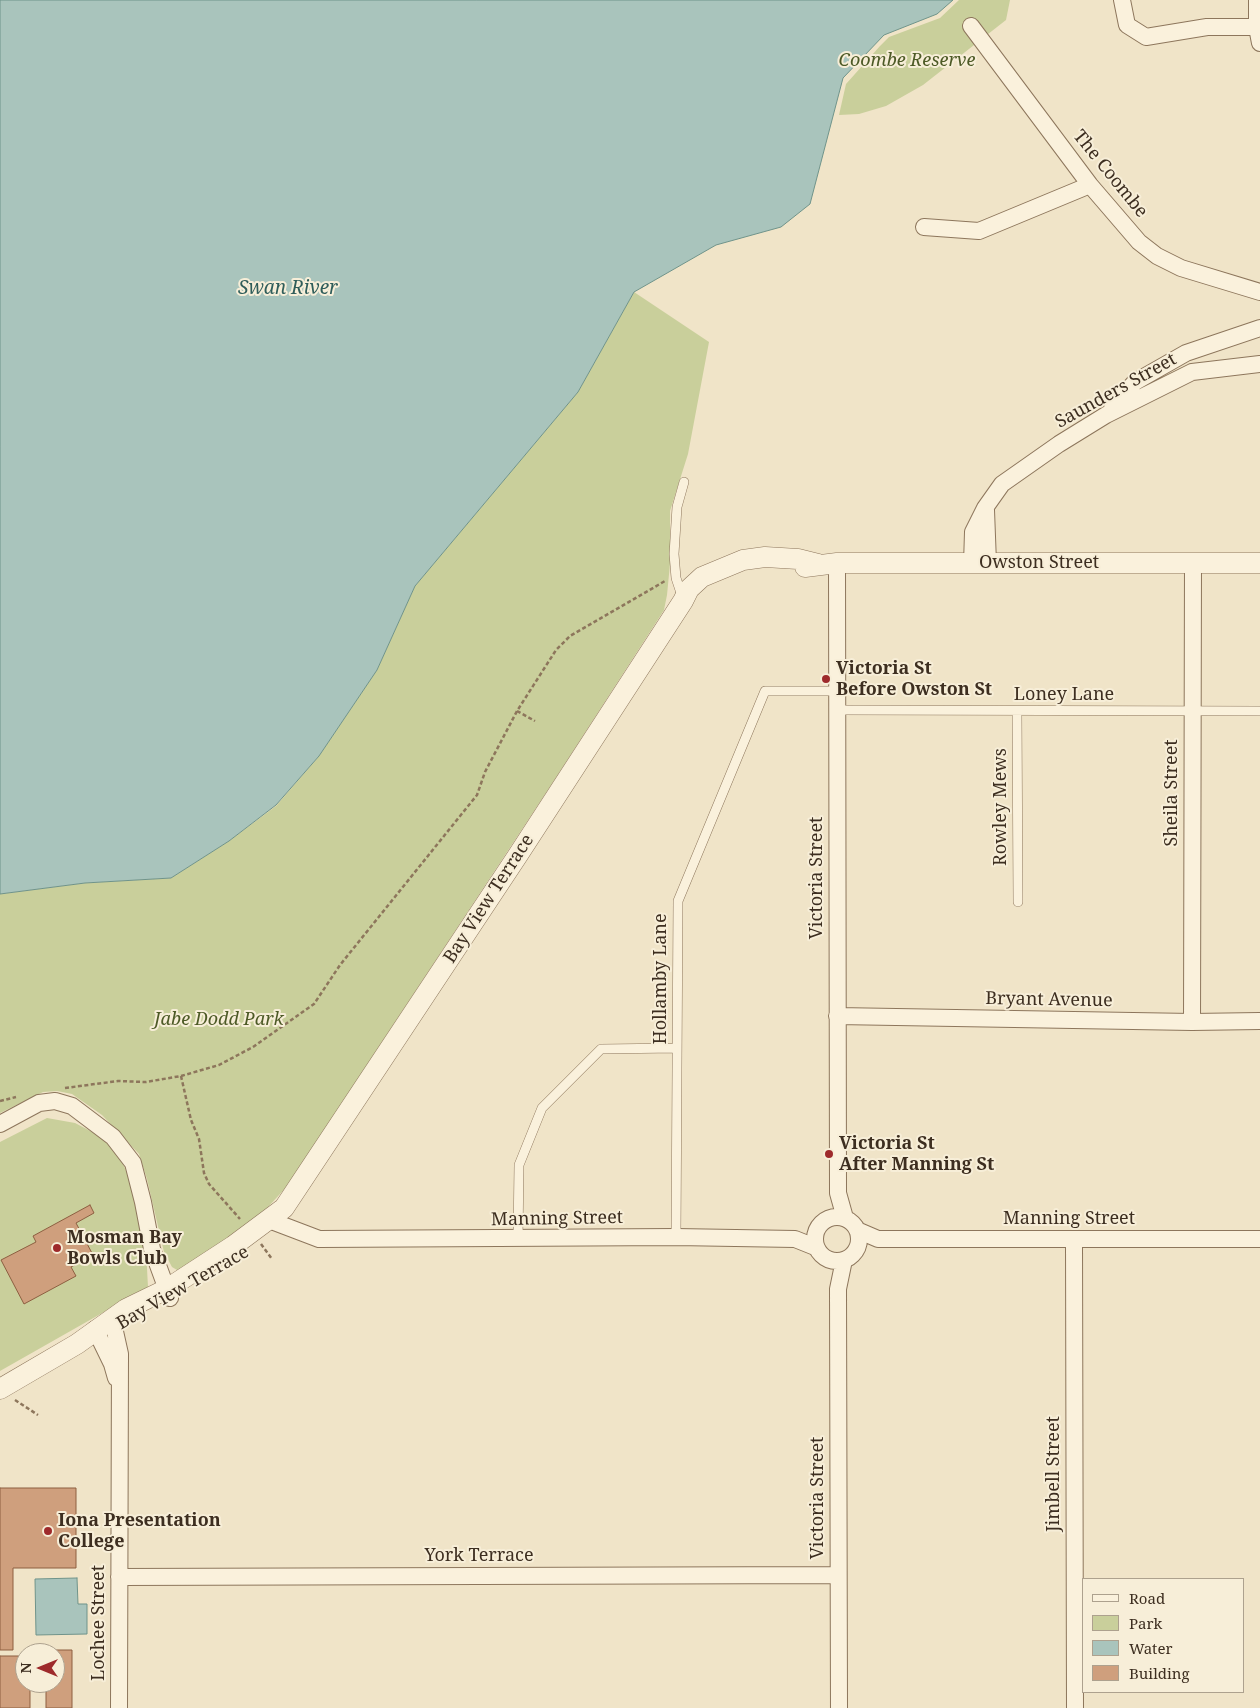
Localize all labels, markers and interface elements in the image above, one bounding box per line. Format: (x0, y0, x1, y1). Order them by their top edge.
park label: Coombe Reserve (839, 50, 975, 72)
street label: The Coombe (1068, 126, 1152, 222)
water label: Swan River (238, 278, 338, 300)
street label: Saunders Street (1052, 349, 1180, 433)
street label: Owston Street (979, 552, 1099, 574)
place label: Victoria St Before Owston St (836, 658, 992, 701)
marker: Victoria St Before Owston St (820, 673, 832, 685)
street label: Loney Lane (1014, 684, 1114, 706)
street label: Sheila Street (1161, 739, 1183, 847)
street label: Rowley Mews (990, 748, 1012, 866)
street label: Victoria Street (806, 817, 828, 939)
street label: Bay View Terrace (439, 831, 539, 967)
street label: Hollamby Lane (650, 913, 672, 1045)
street label: Bryant Avenue (985, 988, 1113, 1012)
park label: Jabe Dodd Park (154, 1009, 284, 1031)
place label: Victoria St After Manning St (839, 1133, 994, 1176)
marker: Victoria St After Manning St (823, 1148, 835, 1160)
street label: Manning Street (491, 1207, 623, 1231)
street label: Manning Street (1003, 1208, 1135, 1230)
place label: Mosman Bay Bowls Club (67, 1227, 182, 1270)
street label: Bay View Terrace (113, 1241, 253, 1335)
marker: Mosman Bay Bowls Club (51, 1242, 63, 1254)
street label: Jimbell Street (1043, 1416, 1065, 1532)
street label: Victoria Street (807, 1437, 829, 1559)
place label: Iona Presentation College (58, 1510, 221, 1552)
marker: Iona Presentation College (42, 1525, 54, 1537)
street label: York Terrace (424, 1545, 534, 1567)
street label: Lochee Street (88, 1565, 110, 1681)
legend (1082, 1578, 1245, 1693)
text: Road (1129, 1588, 1165, 1608)
text: Park (1129, 1613, 1162, 1633)
text: Water (1129, 1638, 1172, 1658)
north arrow (15, 1643, 65, 1693)
text: N (16, 1662, 35, 1674)
text: Building (1129, 1663, 1190, 1683)

